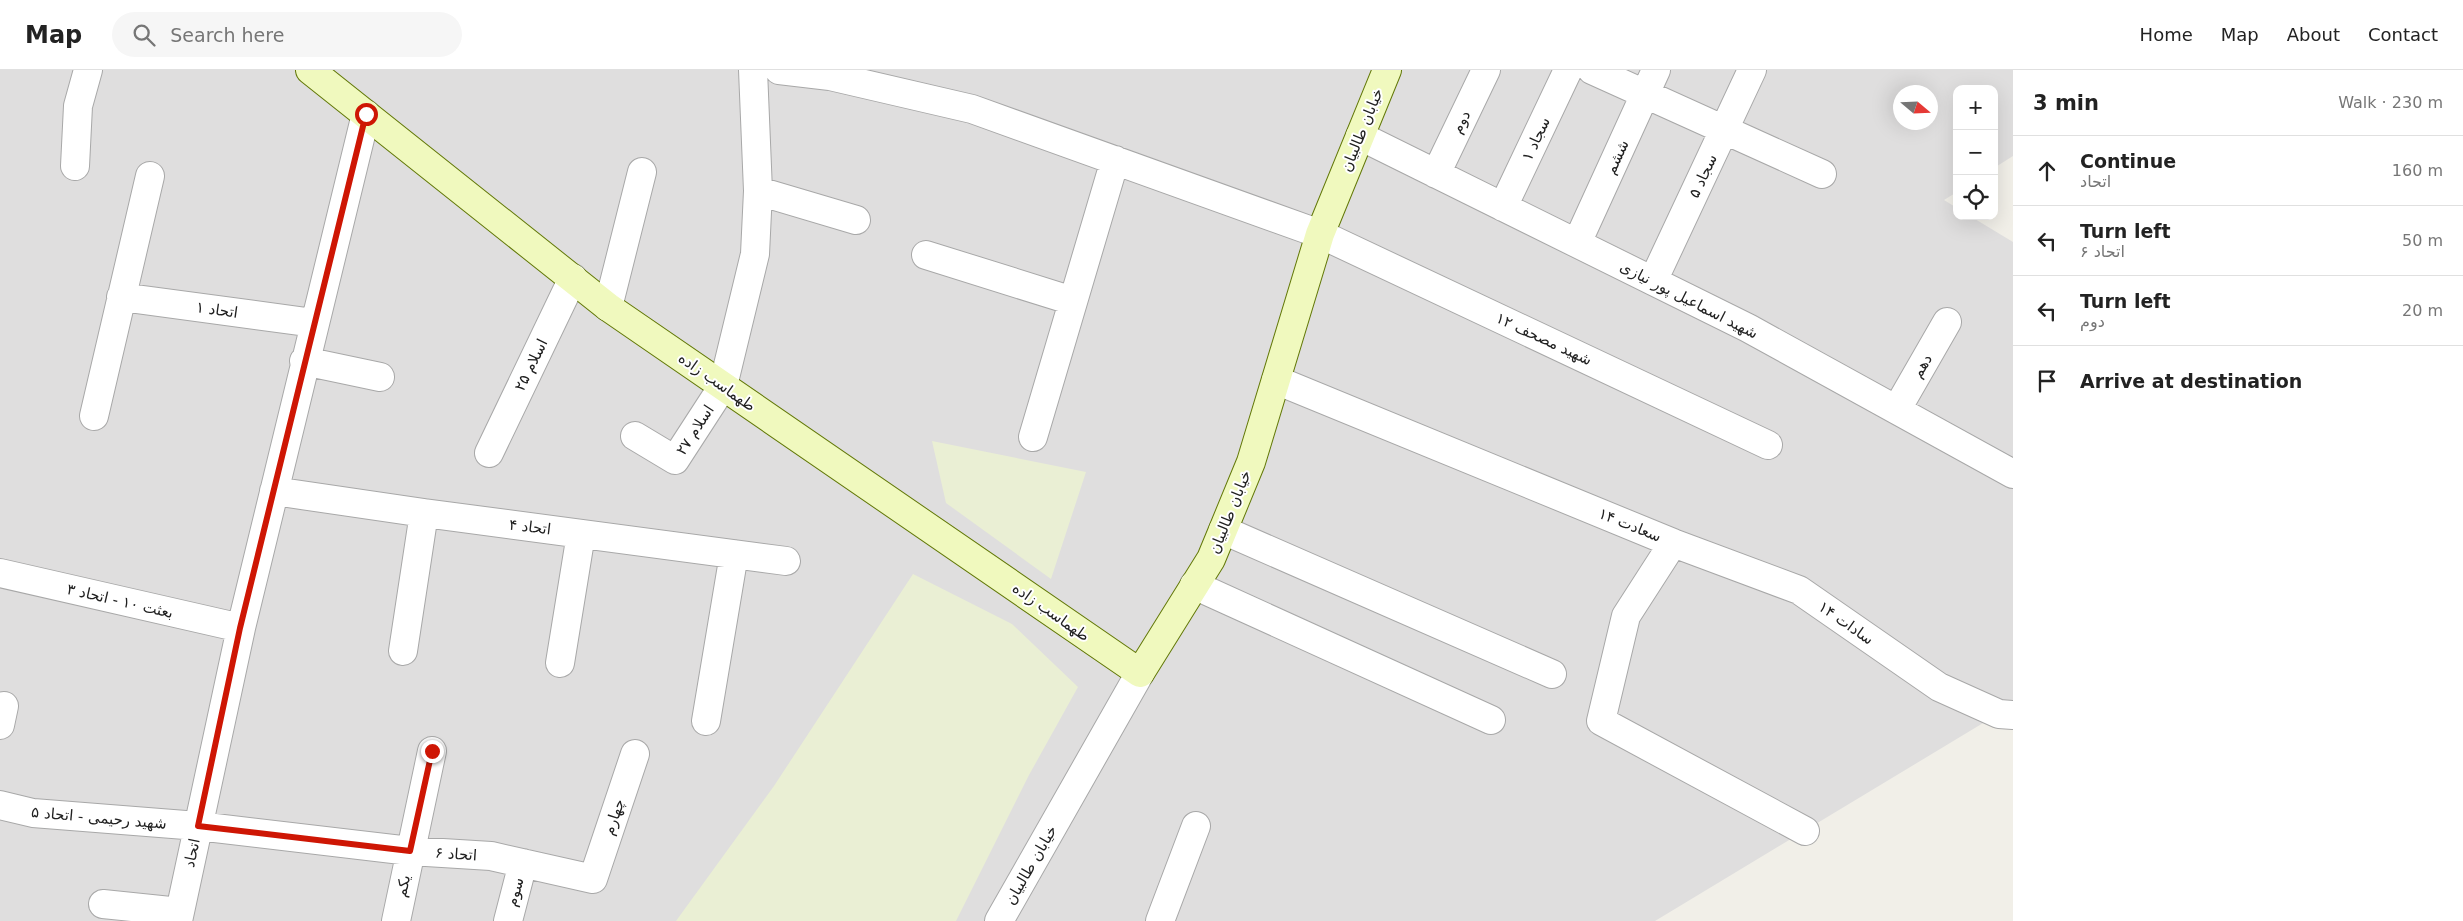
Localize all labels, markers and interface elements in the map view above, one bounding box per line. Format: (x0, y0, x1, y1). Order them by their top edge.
search box (112, 12, 462, 57)
text: Map (25, 21, 82, 49)
icon: search (130, 21, 158, 49)
text: Search here (170, 24, 284, 46)
text: Home (2140, 24, 2193, 45)
text: Map (2221, 24, 2259, 45)
text: About (2287, 24, 2340, 45)
text: Contact (2368, 24, 2438, 45)
north arrow (1893, 85, 1938, 130)
map controls (1953, 85, 1998, 220)
button: + (1953, 85, 1998, 130)
street label: خیابان طالبیان (1337, 86, 1387, 174)
text: 3 min (2033, 91, 2099, 115)
text: Walk · 230 m (2338, 93, 2443, 112)
route start (355, 103, 378, 126)
street label: دوم (1448, 108, 1474, 136)
street label: سجاد ۱ (1518, 114, 1554, 164)
button: − (1953, 130, 1998, 175)
street label: ششم (1601, 137, 1633, 177)
text: Continue (2080, 150, 2176, 172)
street label: سجاد ۵ (1685, 151, 1721, 201)
icon: ahead (2033, 157, 2061, 185)
text: 160 m (2392, 161, 2443, 180)
text: اتحاد (2080, 172, 2111, 191)
button: locate (1953, 175, 1998, 220)
text: Turn left (2080, 220, 2171, 242)
icon: left (2033, 227, 2061, 255)
text: 50 m (2402, 231, 2443, 250)
text: اتحاد ۶ (2080, 242, 2125, 261)
street label: شهید اسماعیل پور نیازی (1617, 257, 1761, 344)
text: Turn left (2080, 290, 2171, 312)
icon: left (2033, 297, 2061, 325)
street label: اتحاد ۱ (195, 298, 239, 322)
text: 20 m (2402, 301, 2443, 320)
street label: شهید مصحف ۱۲ (1493, 309, 1595, 369)
text: دوم (2080, 312, 2105, 331)
street label: اسلام ۲۵ (511, 336, 551, 394)
street label: طهماسب زاده (675, 349, 759, 415)
street label: دهم (1908, 351, 1936, 381)
icon: arrive (2033, 367, 2061, 395)
text: Arrive at destination (2080, 370, 2302, 392)
street label: اسلام ۲۷ (672, 402, 718, 458)
street label: خیابان طالبیان (1205, 468, 1255, 556)
street label: سعادت ۱۴ (1596, 504, 1664, 546)
street label: اتحاد ۴ (508, 516, 552, 538)
street label: طهماسب زاده (1009, 579, 1093, 645)
street label: بعثت ۱۰ - اتحاد ۳ (65, 580, 175, 622)
street label: سادات ۱۴ (1815, 598, 1877, 648)
route end (421, 740, 444, 763)
street label: چهارم (600, 796, 628, 838)
street label: شهید رحیمی - اتحاد ۵ (31, 803, 167, 833)
street label: خیابان طالبیان (1001, 822, 1061, 908)
street label: اتحاد (180, 837, 204, 869)
street label: اتحاد ۶ (434, 844, 478, 864)
street label: یکم (392, 873, 414, 899)
street label: سوم (502, 875, 528, 909)

